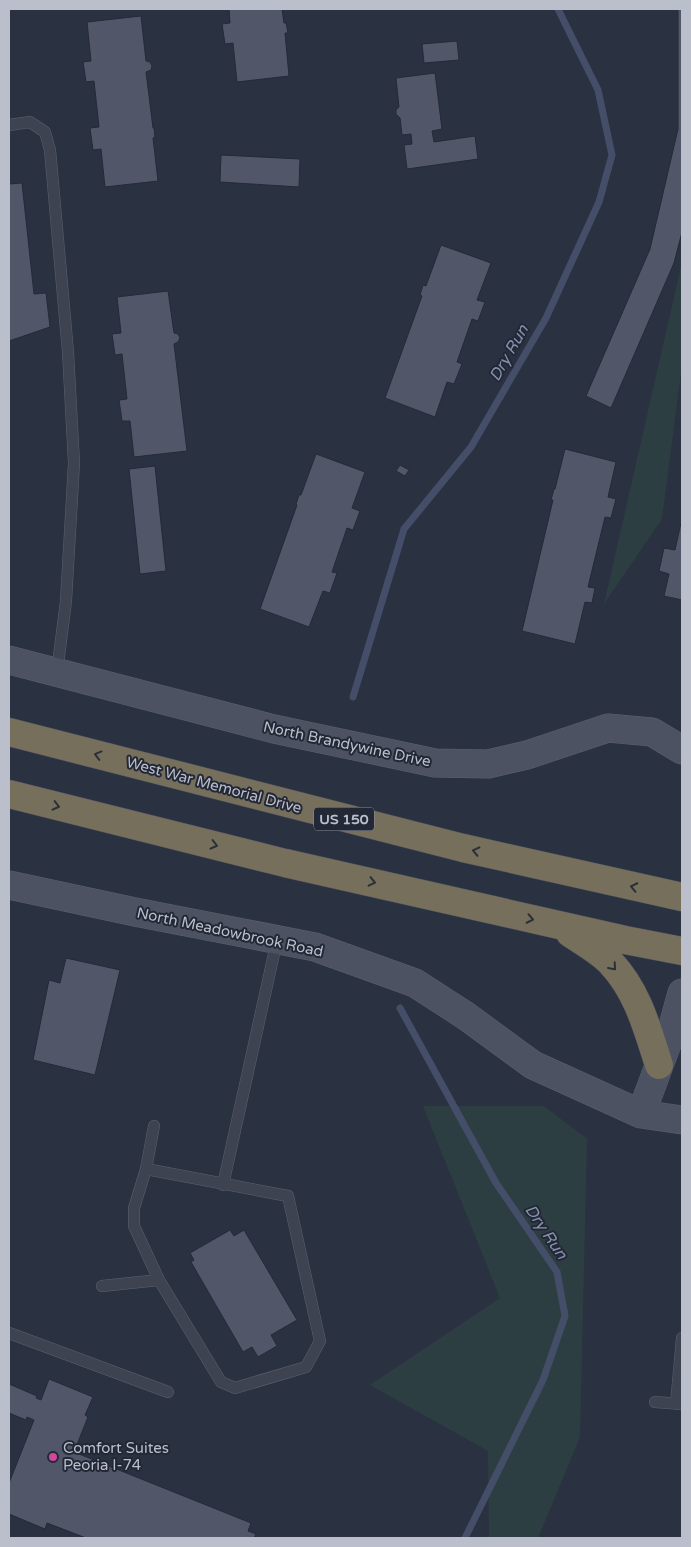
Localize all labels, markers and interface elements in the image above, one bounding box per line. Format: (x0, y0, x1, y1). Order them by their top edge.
water label: Dry Run (485, 320, 534, 385)
street label: North Brandywine Drive (262, 717, 432, 771)
one-way arrow (94, 750, 102, 761)
street label: West War Memorial Drive (124, 753, 304, 817)
one-way arrow (52, 800, 61, 811)
road number: US 150 (314, 808, 374, 831)
one-way arrow (209, 839, 218, 850)
one-way arrow (471, 846, 480, 857)
one-way arrow (367, 876, 376, 887)
one-way arrow (630, 882, 639, 893)
street label: North Meadowbrook Road (135, 903, 325, 961)
one-way arrow (526, 913, 535, 924)
one-way arrow (607, 961, 616, 970)
water label: Dry Run (520, 1201, 572, 1264)
place label: Comfort Suites Peoria I-74 (63, 1439, 169, 1474)
marker: Comfort Suites Peoria I-74 (47, 1451, 59, 1463)

